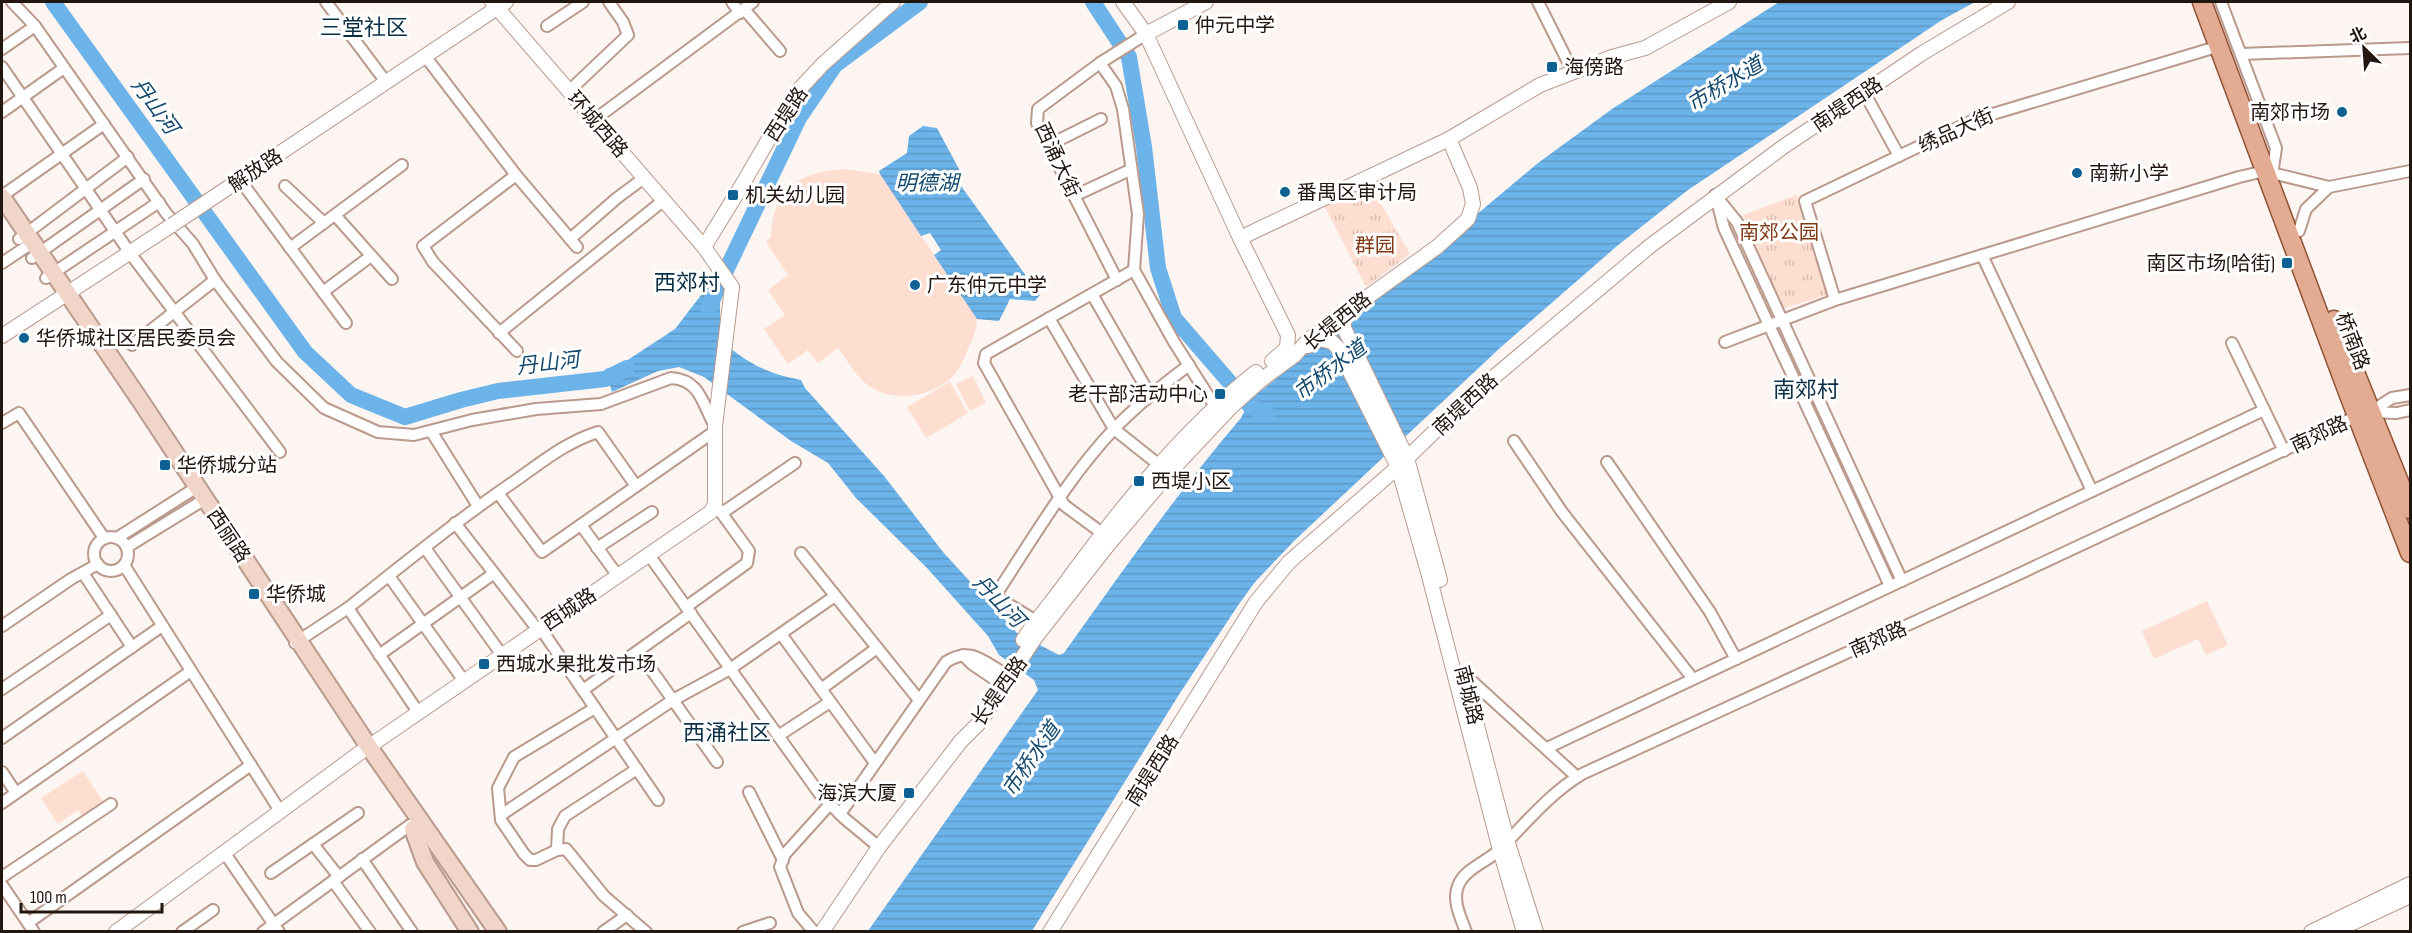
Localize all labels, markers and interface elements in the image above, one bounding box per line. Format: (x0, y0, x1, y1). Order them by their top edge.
place label: 仲元中学 (1195, 14, 1275, 38)
district label: 三堂社区 (320, 15, 408, 42)
marker: 仲元中学 (1176, 18, 1190, 32)
north arrow (2334, 18, 2394, 78)
text: 北 (2347, 24, 2370, 48)
water label: 市桥水道 (1683, 51, 1770, 117)
place label: 海傍路 (1564, 56, 1624, 80)
marker: 海傍路 (1545, 60, 1559, 74)
water label: 丹山河 (126, 73, 186, 142)
street label: 南堤西路 (1808, 73, 1887, 137)
street label: 西堤路 (760, 83, 813, 146)
street label: 环城西路 (562, 87, 633, 163)
place label: 南郊市场 (2250, 101, 2330, 125)
street label: 绣品大街 (1915, 104, 1998, 158)
marker: 南郊市场 (2335, 105, 2349, 119)
street label: 西涌大街 (1029, 119, 1085, 202)
street label: 解放路 (224, 144, 287, 198)
place label: 南新小学 (2089, 162, 2169, 186)
marker: 南新小学 (2070, 166, 2084, 180)
water label: 明德湖 (896, 171, 961, 196)
place label: 番禺区审计局 (1297, 181, 1417, 205)
place label: 机关幼儿园 (745, 184, 845, 208)
marker: 番禺区审计局 (1278, 185, 1292, 199)
marker: 机关幼儿园 (726, 188, 740, 202)
park label: 南郊公园 (1739, 221, 1819, 245)
park label: 群园 (1355, 234, 1395, 258)
place label: 南区市场(哈街) (2146, 252, 2275, 276)
marker: 南区市场(哈街) (2280, 256, 2294, 270)
district label: 西郊村 (654, 270, 720, 297)
place label: 广东仲元中学 (927, 274, 1047, 298)
marker: 广东仲元中学 (908, 278, 922, 292)
street label: 长堤西路 (1299, 287, 1376, 356)
street label: 桥南路 (2330, 309, 2374, 374)
place label: 华侨城社区居民委员会 (36, 327, 236, 351)
marker: 华侨城社区居民委员会 (17, 331, 31, 345)
water label: 市桥水道 (1289, 333, 1374, 406)
water label: 丹山河 (515, 347, 585, 380)
street label: 南堤西路 (1428, 369, 1503, 441)
district label: 南郊村 (1773, 377, 1839, 404)
place label: 老干部活动中心 (1068, 383, 1208, 407)
marker: 老干部活动中心 (1213, 387, 1227, 401)
street label: 南郊路 (2287, 411, 2352, 458)
place label: 华侨城分站 (177, 454, 277, 478)
marker: 华侨城分站 (158, 458, 172, 472)
place label: 西堤小区 (1151, 470, 1231, 494)
marker: 西堤小区 (1132, 474, 1146, 488)
street label: 西丽路 (201, 504, 255, 567)
water label: 丹山河 (968, 570, 1032, 636)
place label: 华侨城 (266, 583, 326, 607)
street label: 西城路 (538, 583, 601, 637)
marker: 华侨城 (247, 587, 261, 601)
street label: 南郊路 (1846, 617, 1911, 663)
street label: 长堤西路 (967, 652, 1033, 731)
place label: 西城水果批发市场 (496, 653, 656, 677)
marker: 西城水果批发市场 (477, 657, 491, 671)
street label: 南城路 (1449, 663, 1487, 727)
water label: 市桥水道 (997, 715, 1067, 801)
district label: 西涌社区 (683, 720, 771, 747)
street label: 南堤西路 (1121, 730, 1184, 811)
place label: 海滨大厦 (817, 782, 897, 806)
marker: 海滨大厦 (902, 786, 916, 800)
scale bar (21, 876, 162, 914)
text: 100 m (30, 887, 67, 908)

